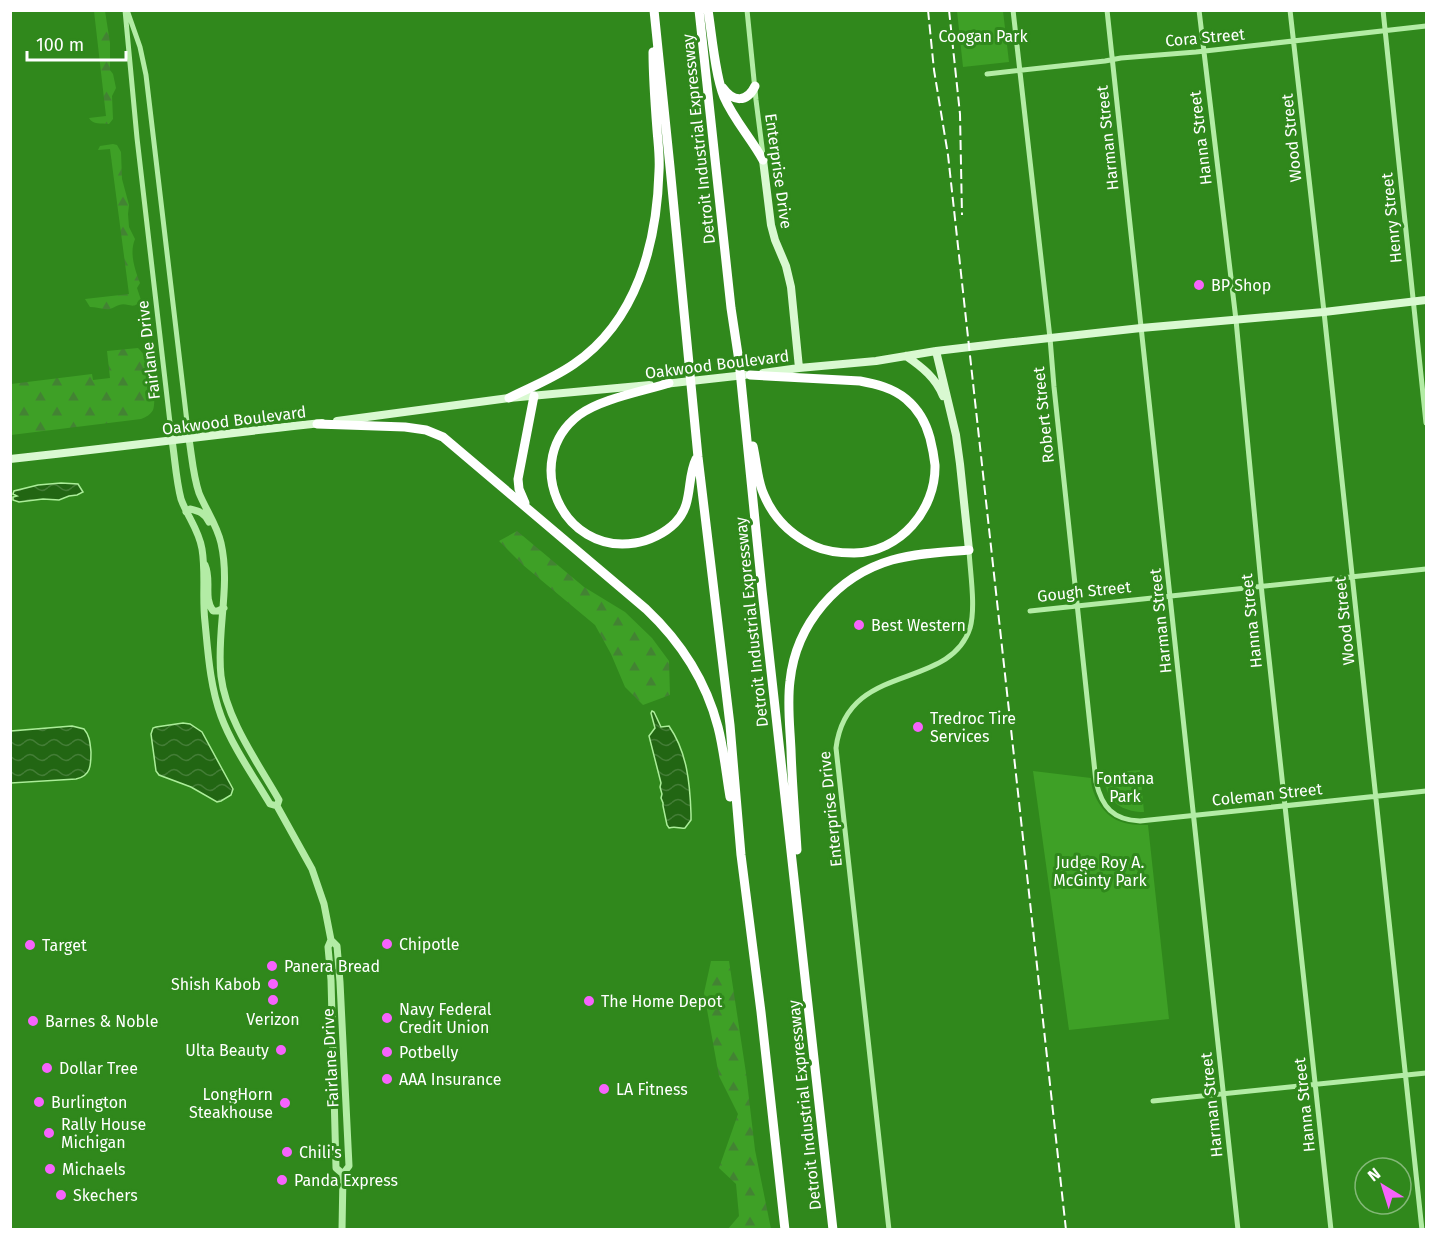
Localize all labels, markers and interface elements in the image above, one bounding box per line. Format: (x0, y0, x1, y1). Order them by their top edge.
scale bar (27, 24, 126, 62)
street label: Cora Street (1164, 25, 1246, 50)
park label: Coogan Park (938, 27, 1028, 46)
street label: Detroit Industrial Expressway (678, 33, 719, 245)
text: 100 m (36, 34, 84, 56)
street label: Harman Street (1093, 84, 1122, 191)
street label: Hanna Street (1185, 90, 1216, 186)
street label: Wood Street (1277, 92, 1306, 183)
street label: Enterprise Drive (761, 112, 796, 230)
street label: Henry Street (1377, 172, 1406, 264)
place label: BP Shop (1211, 276, 1271, 295)
marker: BP Shop (1192, 278, 1206, 292)
street label: Fairlane Drive (133, 299, 164, 400)
street label: Oakwood Boulevard (644, 346, 790, 383)
street label: Robert Street (1029, 366, 1058, 464)
street label: Oakwood Boulevard (161, 402, 307, 439)
street label: Detroit Industrial Expressway (731, 516, 772, 728)
street label: Harman Street (1146, 567, 1175, 674)
street label: Hanna Street (1237, 573, 1266, 669)
street label: Wood Street (1330, 575, 1359, 666)
street label: Gough Street (1036, 577, 1132, 606)
place label: Best Western (871, 616, 966, 635)
marker: Best Western (852, 618, 866, 632)
place label: Tredroc Tire Services (930, 709, 1016, 746)
marker: Tredroc Tire Services (911, 720, 925, 734)
street label: Enterprise Drive (815, 750, 846, 868)
park label: Fontana Park (1096, 769, 1154, 806)
street label: Coleman Street (1211, 779, 1323, 810)
park label: Judge Roy A. McGinty Park (1053, 853, 1147, 890)
place label: Chipotle (399, 935, 459, 954)
place label: Target (42, 936, 87, 955)
marker: Chipotle (380, 937, 394, 951)
marker: Target (23, 938, 37, 952)
place label: Panera Bread (284, 957, 380, 976)
marker: Panera Bread (265, 959, 279, 973)
place label: Shish Kabob (171, 975, 261, 994)
marker: Shish Kabob (266, 977, 280, 991)
place label: The Home Depot (601, 992, 722, 1011)
marker: Verizon (266, 993, 280, 1007)
marker: The Home Depot (582, 994, 596, 1008)
street label: Detroit Industrial Expressway (784, 999, 825, 1211)
place label: Navy Federal Credit Union (399, 1000, 492, 1037)
street label: Fairlane Drive (318, 1008, 343, 1108)
place label: Verizon (246, 1010, 300, 1029)
marker: Navy Federal Credit Union (380, 1011, 394, 1025)
place label: Barnes & Noble (45, 1012, 158, 1031)
marker: Barnes & Noble (26, 1014, 40, 1028)
place label: Ulta Beauty (185, 1041, 269, 1060)
marker: Ulta Beauty (274, 1043, 288, 1057)
place label: Potbelly (399, 1043, 458, 1062)
marker: Potbelly (380, 1045, 394, 1059)
street label: Harman Street (1197, 1051, 1226, 1158)
street label: Hanna Street (1290, 1057, 1319, 1153)
place label: Dollar Tree (59, 1059, 138, 1078)
marker: Dollar Tree (40, 1061, 54, 1075)
place label: AAA Insurance (399, 1070, 501, 1089)
marker: AAA Insurance (380, 1072, 394, 1086)
place label: LA Fitness (616, 1080, 688, 1099)
marker: LA Fitness (597, 1082, 611, 1096)
place label: LongHorn Steakhouse (189, 1085, 273, 1122)
place label: Burlington (51, 1093, 127, 1112)
marker: Burlington (32, 1095, 46, 1109)
marker: LongHorn Steakhouse (278, 1096, 292, 1110)
place label: Rally House Michigan (61, 1115, 146, 1152)
marker: Rally House Michigan (42, 1126, 56, 1140)
place label: Chili's (299, 1143, 342, 1162)
marker: Chili's (280, 1145, 294, 1159)
north arrow (1353, 1156, 1413, 1216)
place label: Michaels (62, 1160, 126, 1179)
marker: Michaels (43, 1162, 57, 1176)
text: N (1364, 1164, 1384, 1185)
place label: Panda Express (294, 1171, 398, 1190)
marker: Panda Express (275, 1173, 289, 1187)
place label: Skechers (73, 1186, 138, 1205)
marker: Skechers (54, 1188, 68, 1202)

